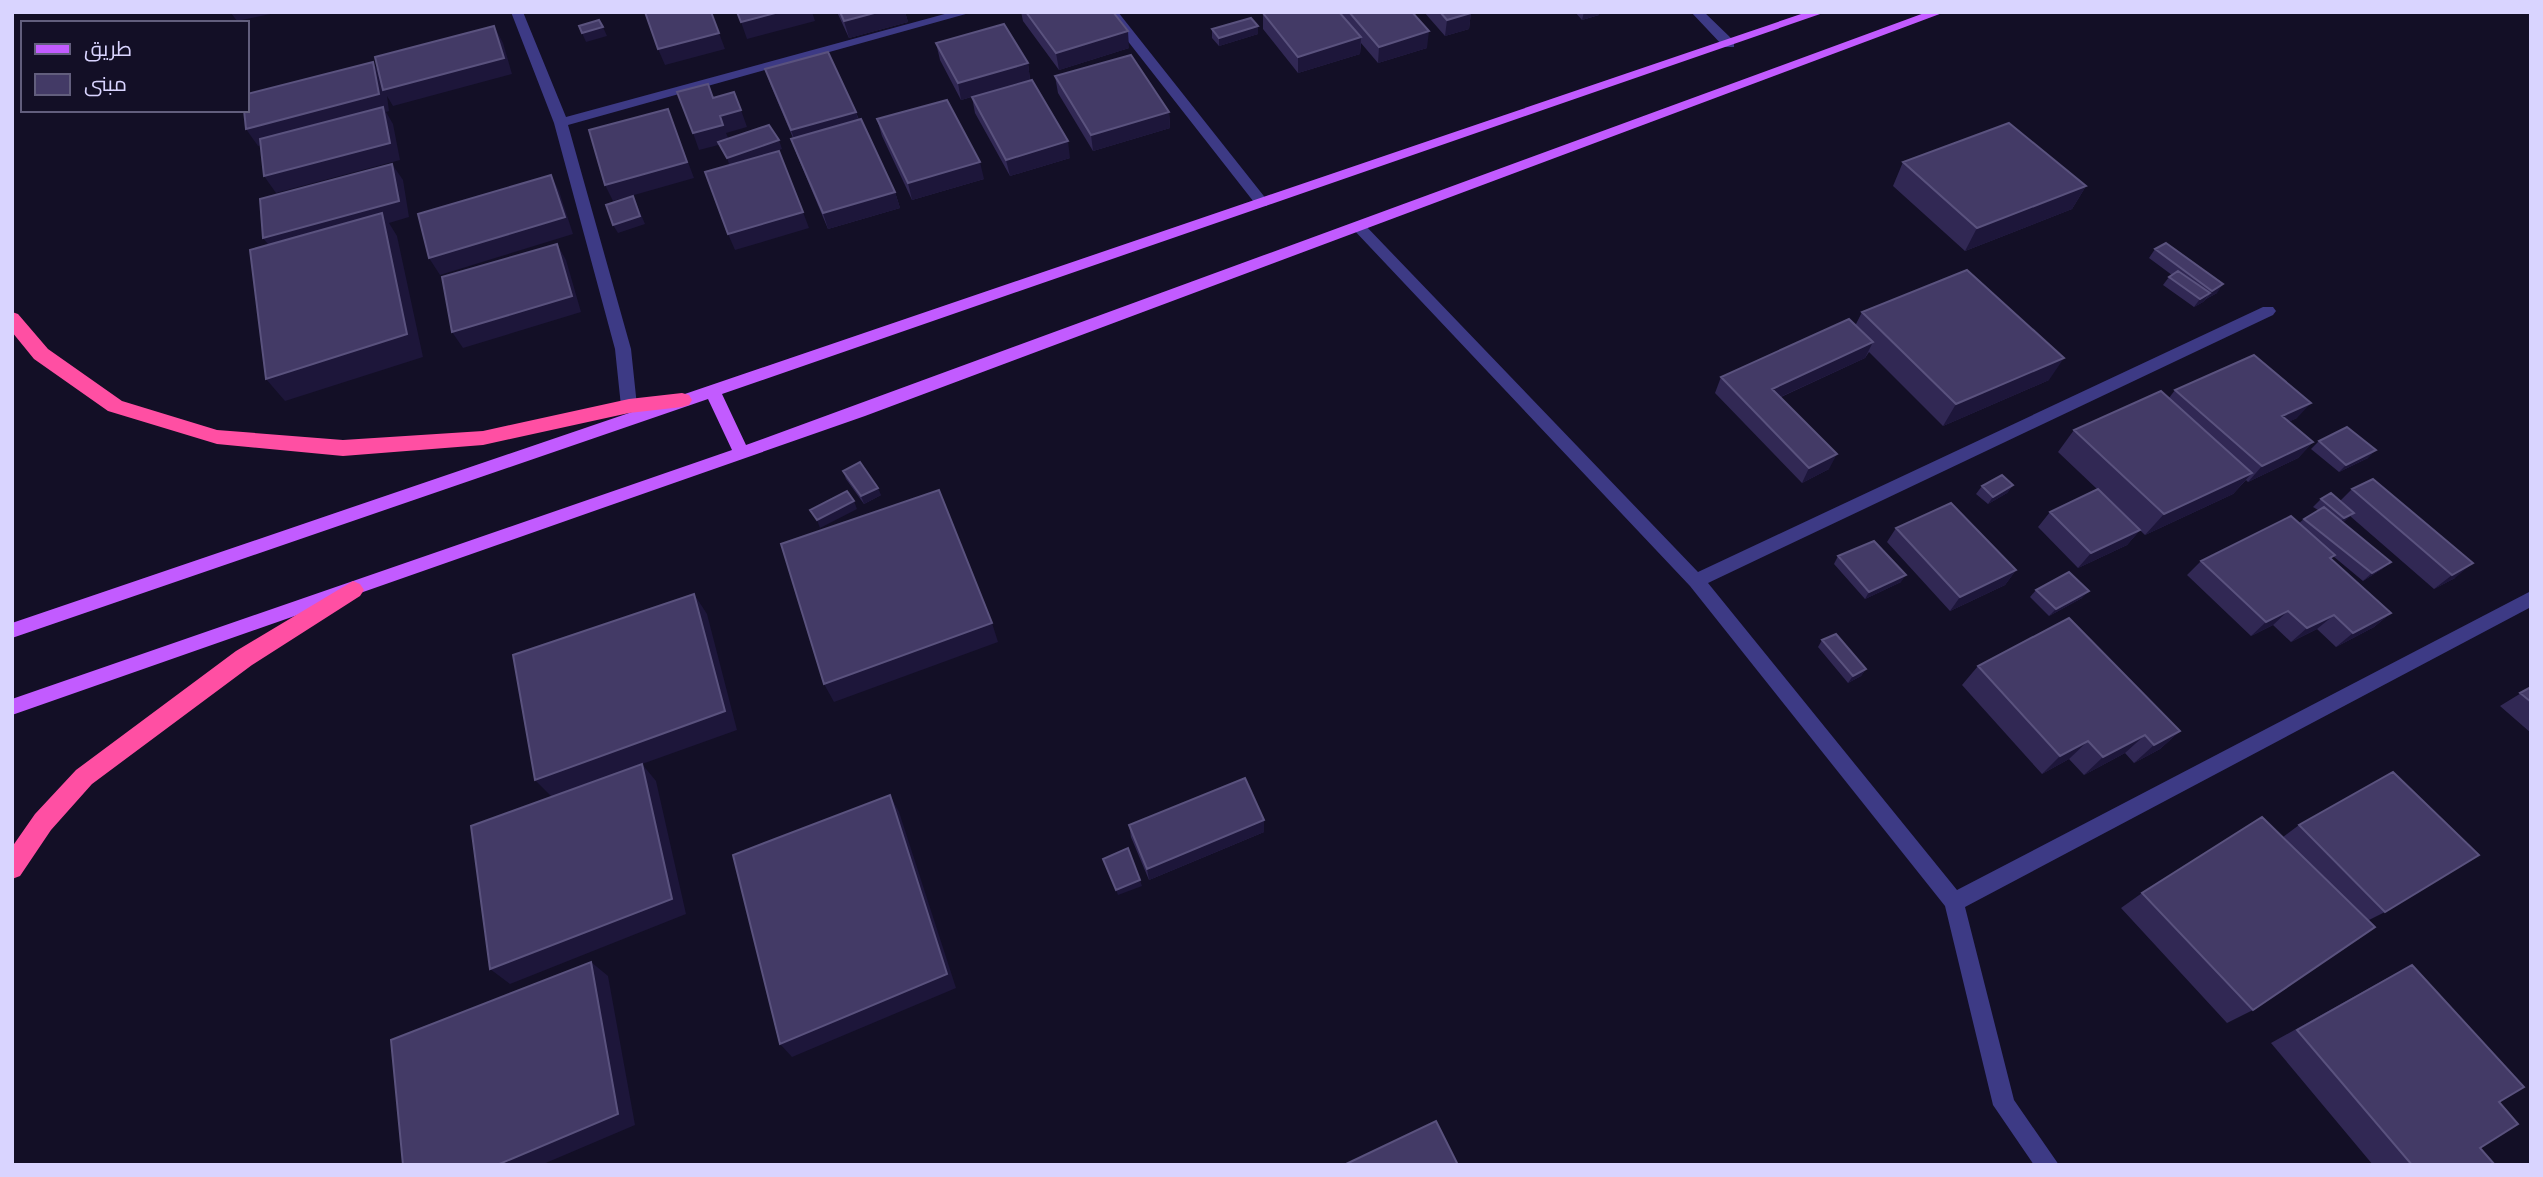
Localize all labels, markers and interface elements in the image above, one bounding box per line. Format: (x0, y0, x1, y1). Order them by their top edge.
legend (21, 21, 248, 112)
text: طريق (84, 35, 132, 62)
text: مبنى (84, 70, 127, 97)

